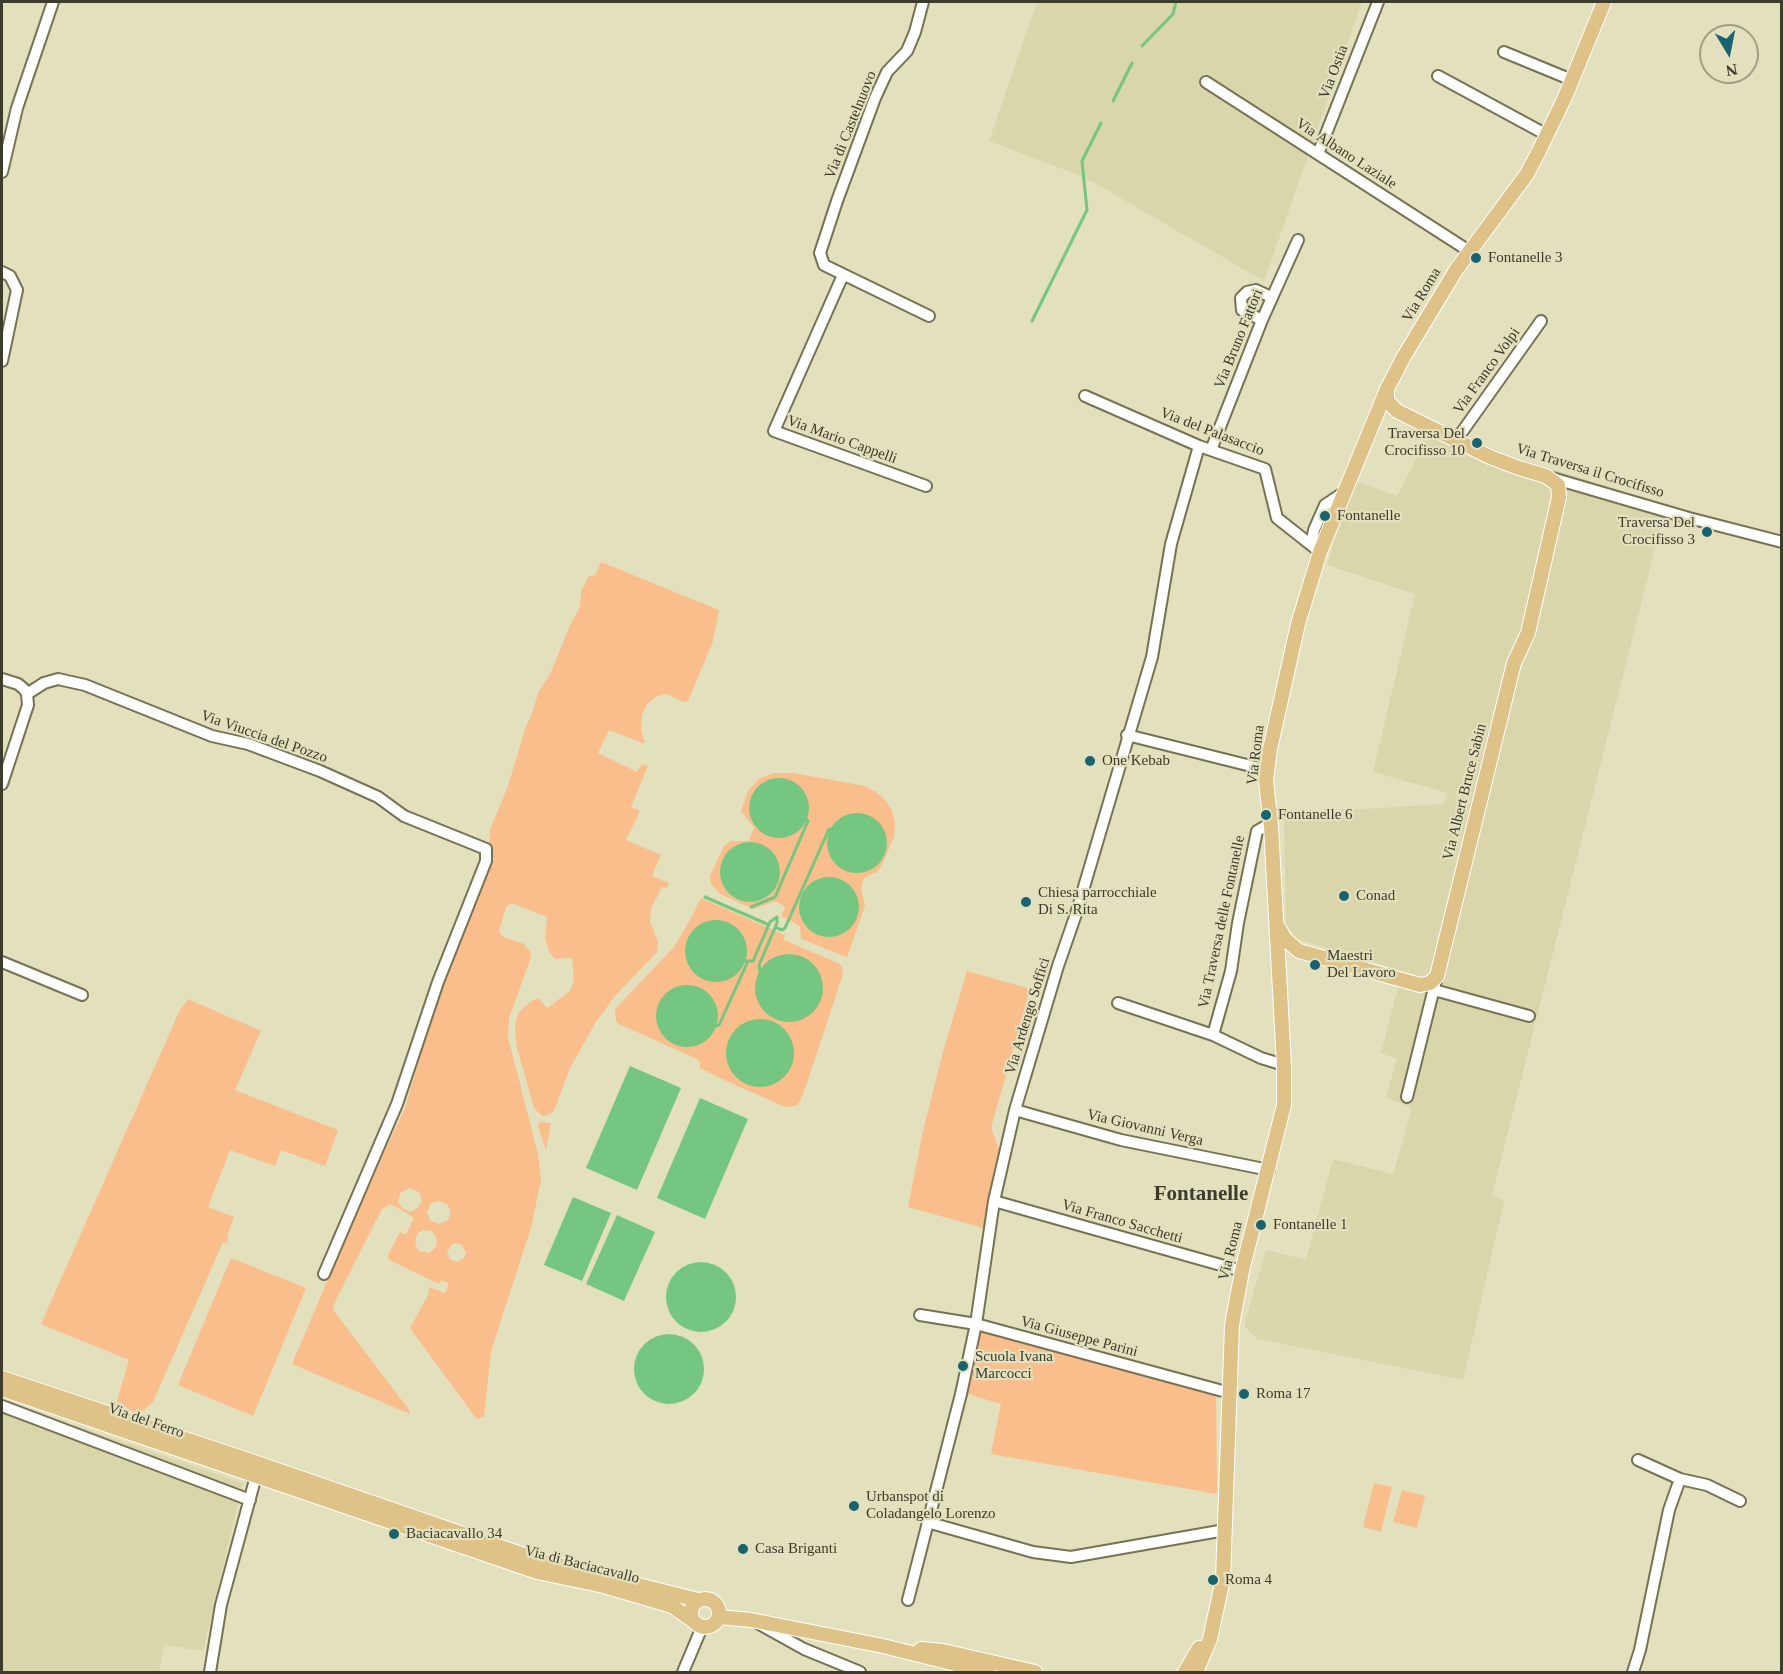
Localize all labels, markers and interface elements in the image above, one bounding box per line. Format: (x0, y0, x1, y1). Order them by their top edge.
north arrow (1699, 24, 1759, 84)
street label: Via Ostia (1316, 43, 1352, 101)
text: N (1725, 61, 1739, 80)
street label: Via di Castelnuovo (821, 68, 881, 182)
street label: Via Albano Laziale (1292, 115, 1400, 193)
place label: Fontanelle 3 (1488, 249, 1563, 267)
marker: Fontanelle 3 (1469, 251, 1483, 265)
street label: Via Roma (1399, 265, 1445, 325)
street label: Via Bruno Fattori (1211, 287, 1267, 391)
street label: Via Franco Volpi (1450, 324, 1524, 418)
street label: Via del Palasaccio (1157, 404, 1267, 460)
street label: Via Mario Cappelli (785, 412, 899, 468)
place label: Traversa Del Crocifisso 10 (1385, 425, 1465, 460)
marker: Traversa Del Crocifisso 10 (1470, 436, 1484, 450)
street label: Via Traversa il Crocifisso (1514, 440, 1666, 502)
place label: Fontanelle (1337, 507, 1400, 525)
marker: Fontanelle (1318, 509, 1332, 523)
place label: Traversa Del Crocifisso 3 (1618, 514, 1695, 549)
marker: Traversa Del Crocifisso 3 (1700, 525, 1714, 539)
street label: Via Viuccia del Pozzo (198, 707, 330, 767)
street label: Via Albert Bruce Sabin (1439, 722, 1491, 862)
street label: Via Roma (1243, 724, 1269, 786)
place label: One Kebab (1102, 752, 1170, 770)
marker: One Kebab (1083, 754, 1097, 768)
place label: Fontanelle 6 (1278, 806, 1353, 824)
marker: Fontanelle 6 (1259, 808, 1273, 822)
street label: Via Traversa delle Fontanelle (1195, 834, 1249, 1010)
place label: Chiesa parrocchiale Di S. Rita (1038, 884, 1157, 919)
place label: Conad (1356, 887, 1395, 905)
marker: Conad (1337, 889, 1351, 903)
marker: Chiesa parrocchiale Di S. Rita (1019, 895, 1033, 909)
place label: Maestri Del Lavoro (1327, 947, 1396, 982)
street label: Via Ardengo Soffici (1002, 955, 1054, 1077)
marker: Maestri Del Lavoro (1308, 958, 1322, 972)
street label: Via Giovanni Verga (1085, 1106, 1205, 1150)
district label: Fontanelle (1154, 1182, 1248, 1208)
street label: Via Franco Sacchetti (1059, 1196, 1185, 1248)
place label: Fontanelle 1 (1273, 1216, 1348, 1234)
marker: Fontanelle 1 (1254, 1218, 1268, 1232)
street label: Via Roma (1215, 1220, 1247, 1282)
street label: Via Giuseppe Parini (1018, 1313, 1140, 1361)
place label: Scuola Ivana Marcocci (975, 1348, 1053, 1383)
marker: Scuola Ivana Marcocci (956, 1359, 970, 1373)
place label: Roma 17 (1256, 1385, 1311, 1403)
marker: Roma 17 (1237, 1387, 1251, 1401)
street label: Via del Ferro (106, 1400, 186, 1442)
place label: Urbanspot di Coladangelo Lorenzo (866, 1488, 996, 1523)
marker: Urbanspot di Coladangelo Lorenzo (847, 1499, 861, 1513)
place label: Baciacavallo 34 (406, 1525, 502, 1543)
marker: Baciacavallo 34 (387, 1527, 401, 1541)
place label: Casa Briganti (755, 1540, 837, 1558)
street label: Via di Baciacavallo (523, 1542, 641, 1588)
marker: Casa Briganti (736, 1542, 750, 1556)
place label: Roma 4 (1225, 1571, 1272, 1589)
marker: Roma 4 (1206, 1573, 1220, 1587)

